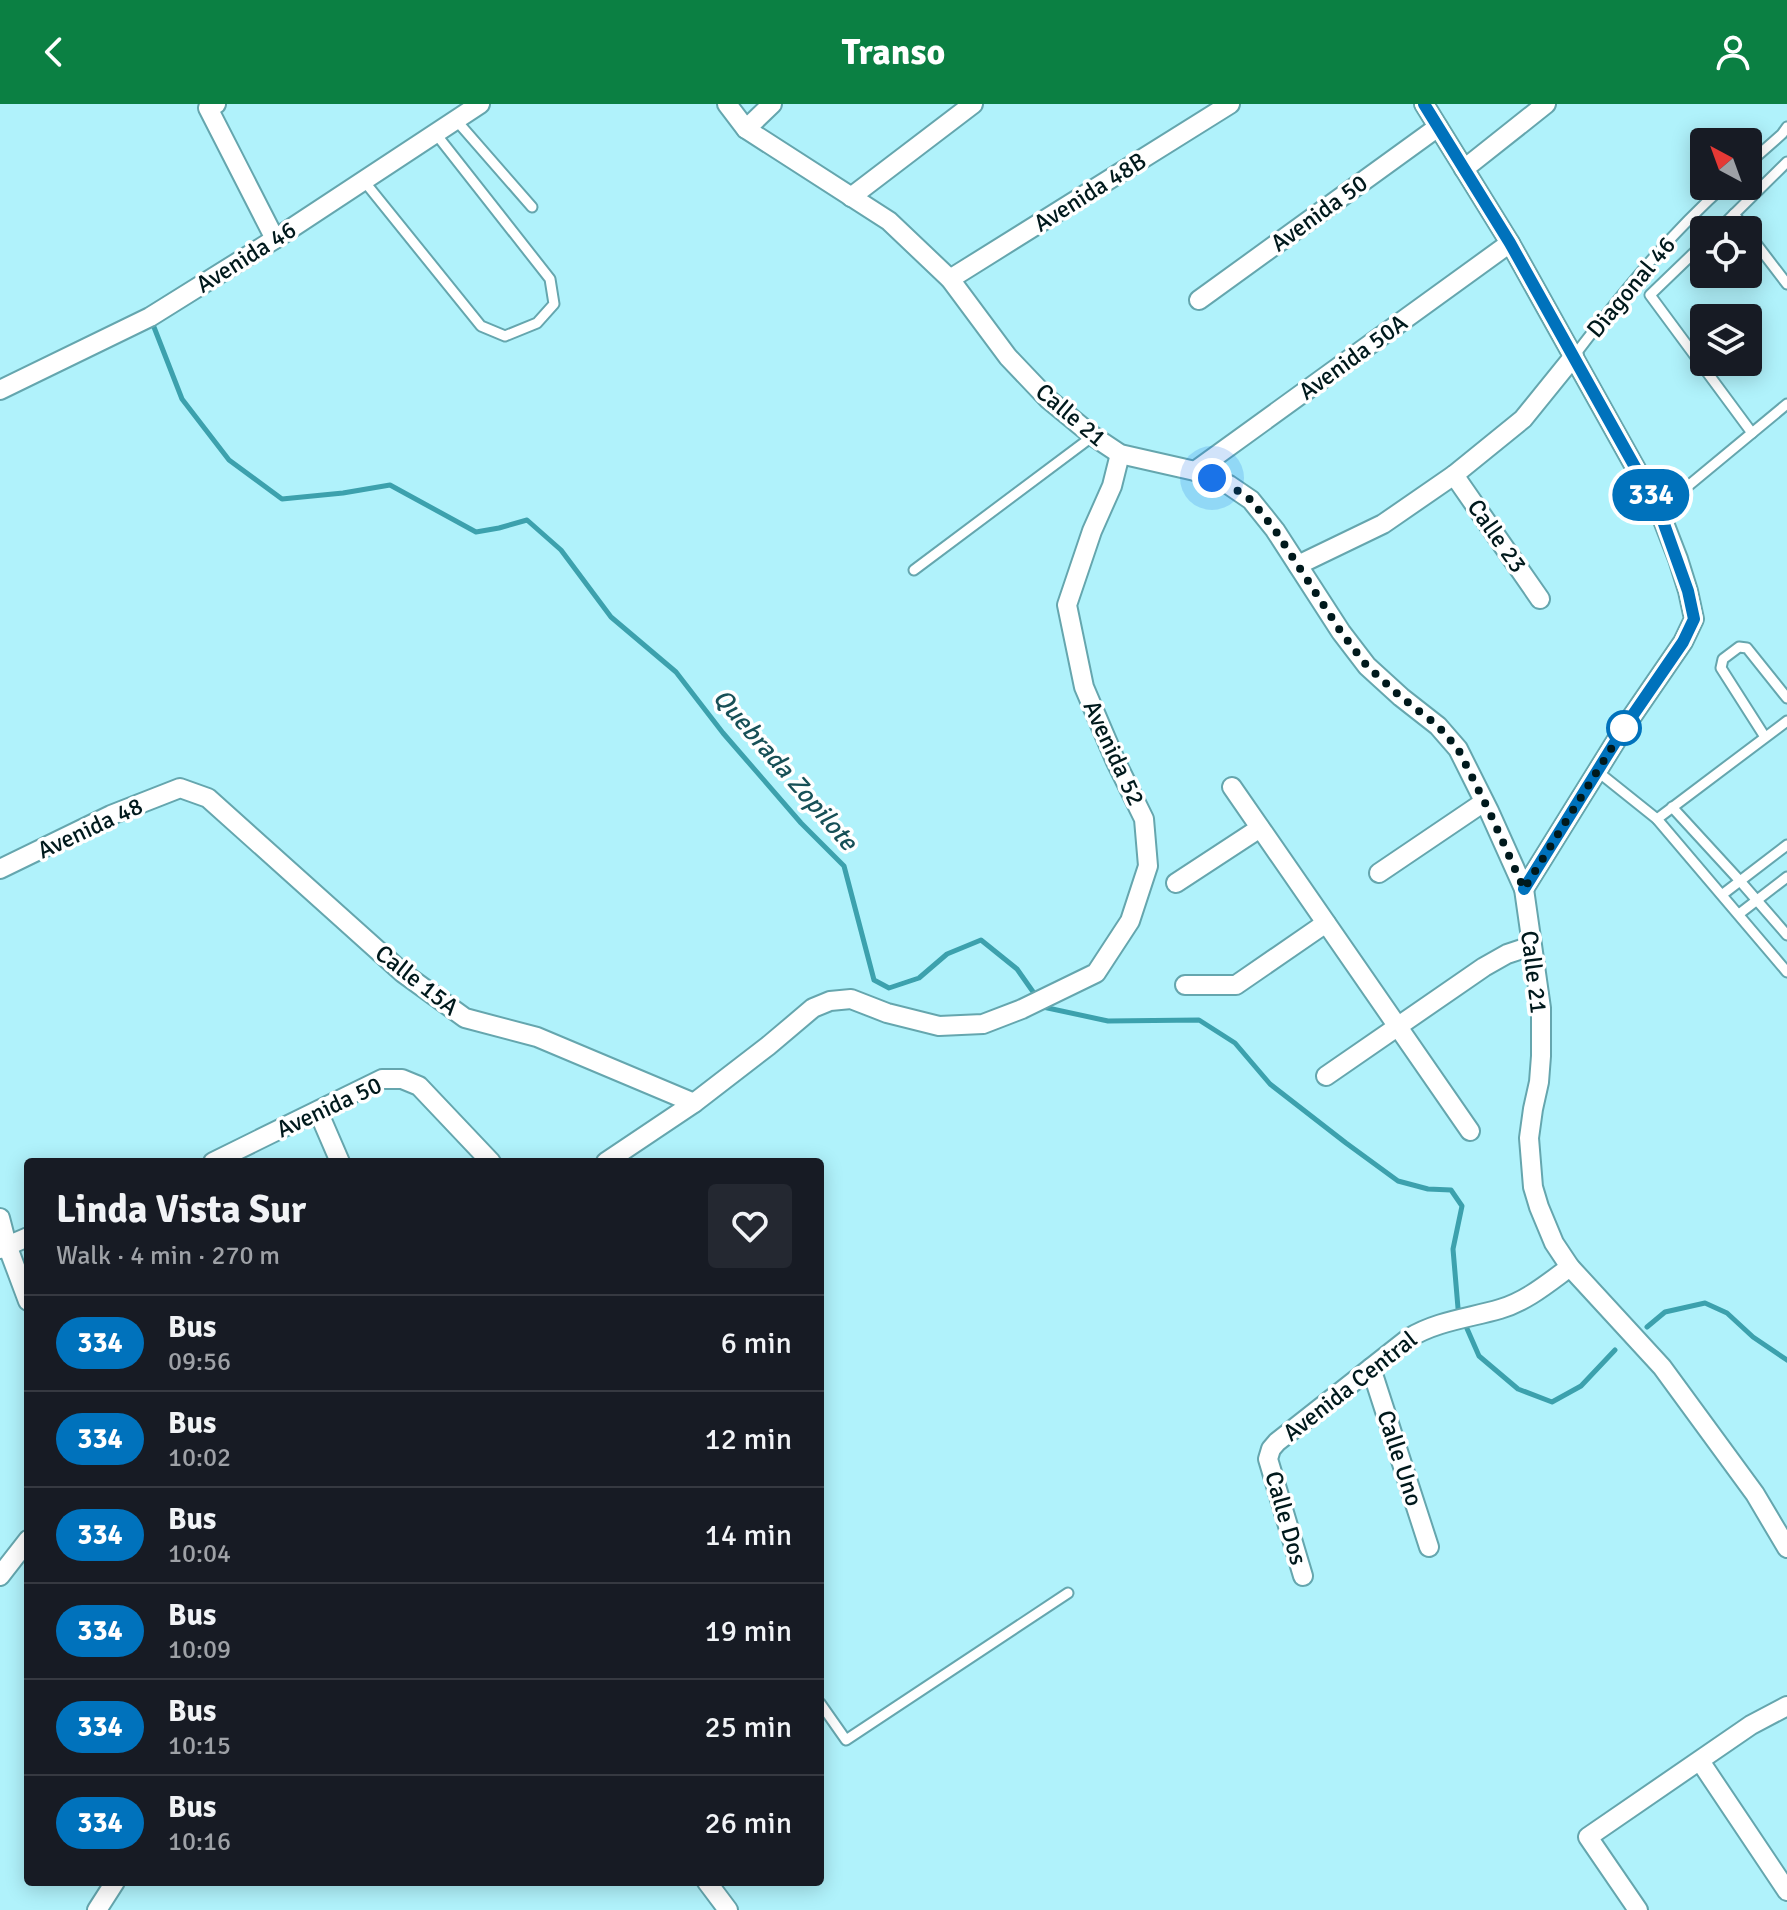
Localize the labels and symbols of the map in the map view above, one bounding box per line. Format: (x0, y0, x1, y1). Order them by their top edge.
north arrow (1690, 128, 1762, 200)
street label: Avenida 48B (1028, 146, 1152, 238)
street label: Avenida 50 (1265, 168, 1373, 258)
street label: Avenida 46 (190, 214, 302, 300)
street label: Diagonal 46 (1580, 230, 1682, 344)
street label: Avenida 50A (1293, 307, 1414, 407)
street label: Calle 21 (1029, 377, 1113, 453)
your location (1192, 458, 1232, 498)
line badge: 334 (1605, 469, 1697, 521)
street label: Calle 23 (1461, 493, 1533, 579)
water label: Quebrada Zopilote (706, 683, 865, 859)
street label: Avenida 52 (1077, 696, 1151, 810)
unlabelled marker (1607, 711, 1641, 745)
street label: Avenida 48 (33, 791, 147, 865)
street label: Calle 21 (1514, 929, 1554, 1015)
street label: Calle 15A (369, 938, 465, 1022)
street label: Avenida 50 (272, 1070, 386, 1144)
street label: Avenida Central (1277, 1324, 1423, 1448)
street label: Calle Uno (1370, 1406, 1430, 1510)
street label: Calle Dos (1258, 1468, 1314, 1568)

